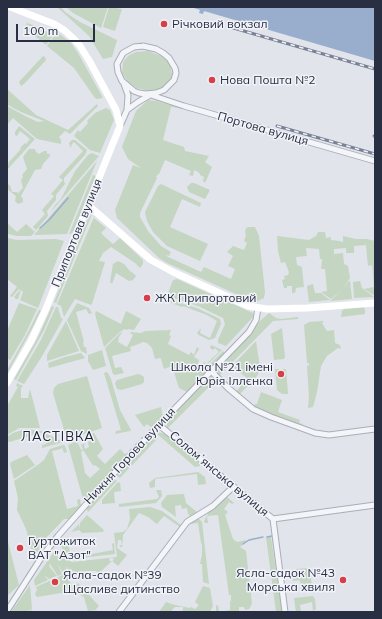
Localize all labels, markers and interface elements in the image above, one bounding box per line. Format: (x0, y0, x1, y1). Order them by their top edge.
scale bar (18, 16, 97, 42)
place label: Річковий вокзал (172, 17, 268, 31)
marker: Річковий вокзал (159, 19, 169, 29)
text: 100 m (23, 23, 58, 38)
place label: Нова Пошта №2 (220, 73, 315, 87)
marker: Нова Пошта №2 (207, 75, 217, 85)
street label: Портова вулиця (216, 109, 310, 149)
street label: Припортова вулиця (49, 177, 105, 289)
place label: ЖК Припортовий (155, 291, 256, 305)
marker: ЖК Припортовий (142, 293, 152, 303)
place label: Школа №21 імені Юрія Іллєнка (171, 360, 273, 388)
marker: Школа №21 імені Юрія Іллєнка (276, 369, 286, 379)
street label: Нижня Горова вулиця (81, 404, 179, 508)
street label: Соломʼянська вулиця (166, 428, 272, 520)
district label: ЛАСТІВКА (21, 429, 95, 445)
place label: Гуртожиток ВАТ "Азот" (28, 534, 96, 562)
marker: Гуртожиток ВАТ "Азот" (15, 543, 25, 553)
place label: Ясла-садок №43 Морська хвиля (236, 566, 335, 594)
place label: Ясла-садок №39 Щасливе дитинство (63, 568, 180, 596)
marker: Ясла-садок №43 Морська хвиля (338, 575, 348, 585)
marker: Ясла-садок №39 Щасливе дитинство (50, 577, 60, 587)

